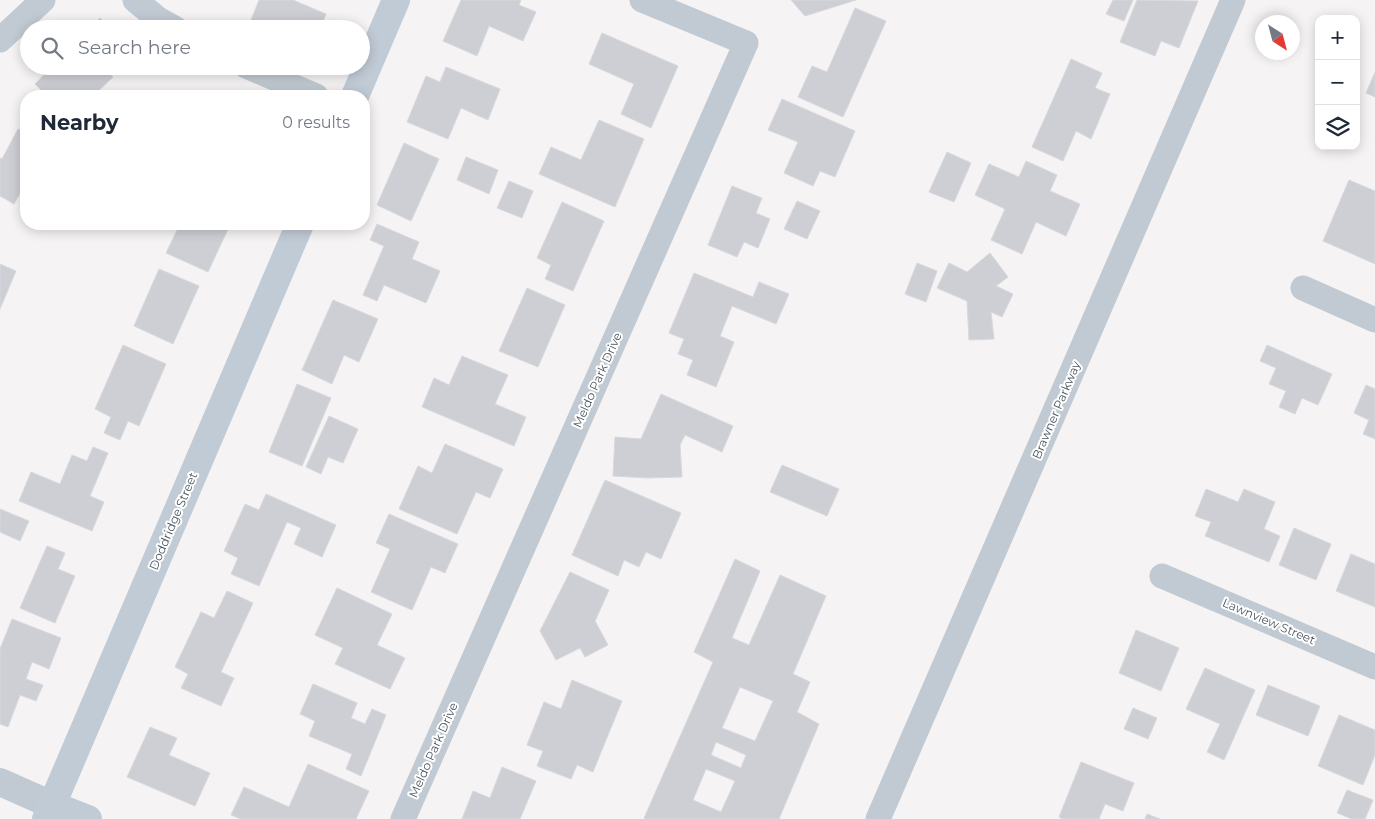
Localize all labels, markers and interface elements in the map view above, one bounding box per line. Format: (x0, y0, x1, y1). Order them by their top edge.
north arrow (1255, 15, 1300, 60)
map controls (1315, 15, 1360, 150)
button: + (1315, 15, 1360, 60)
search box (20, 20, 370, 75)
icon: search (38, 34, 66, 62)
text: Search here (78, 36, 191, 59)
button: − (1315, 60, 1360, 105)
button: layers (1315, 105, 1360, 150)
text: Nearby (40, 110, 119, 135)
text: 0 results (282, 113, 350, 132)
street label: Meldo Park Drive (569, 330, 625, 430)
street label: Brawner Parkway (1029, 358, 1084, 461)
street label: Doddridge Street (146, 470, 200, 572)
street label: Lawnview Street (1220, 595, 1318, 647)
street label: Meldo Park Drive (405, 700, 461, 800)

